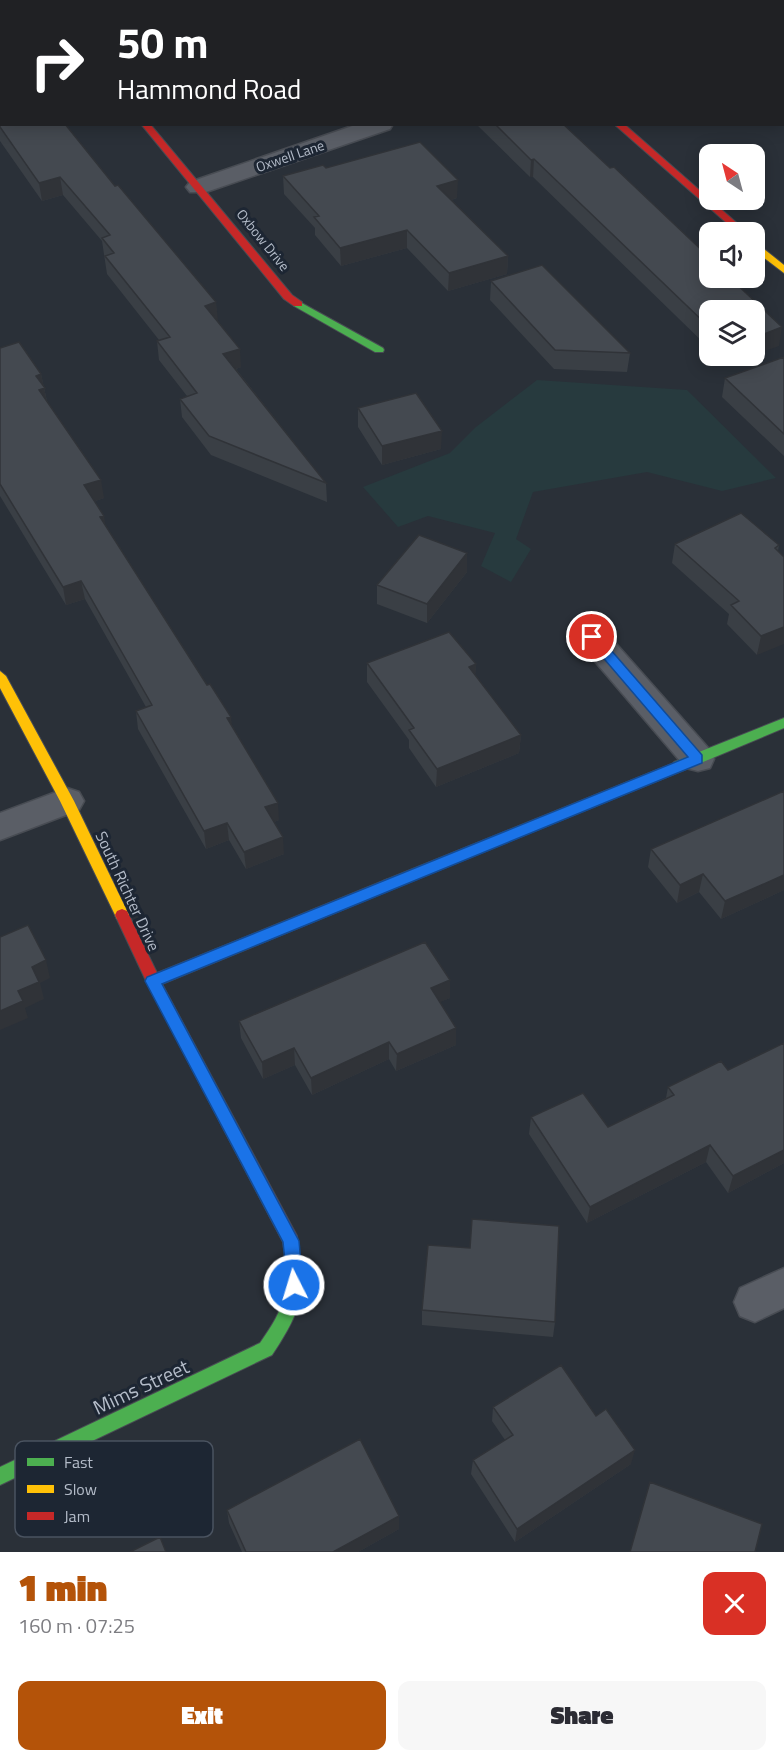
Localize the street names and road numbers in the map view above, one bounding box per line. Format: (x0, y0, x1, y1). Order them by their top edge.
street label: Oxwell Lane (253, 134, 327, 177)
street label: Oxbow Drive (232, 204, 295, 275)
street label: South Richter Drive (90, 827, 166, 955)
street label: Mims Street (87, 1351, 194, 1422)

